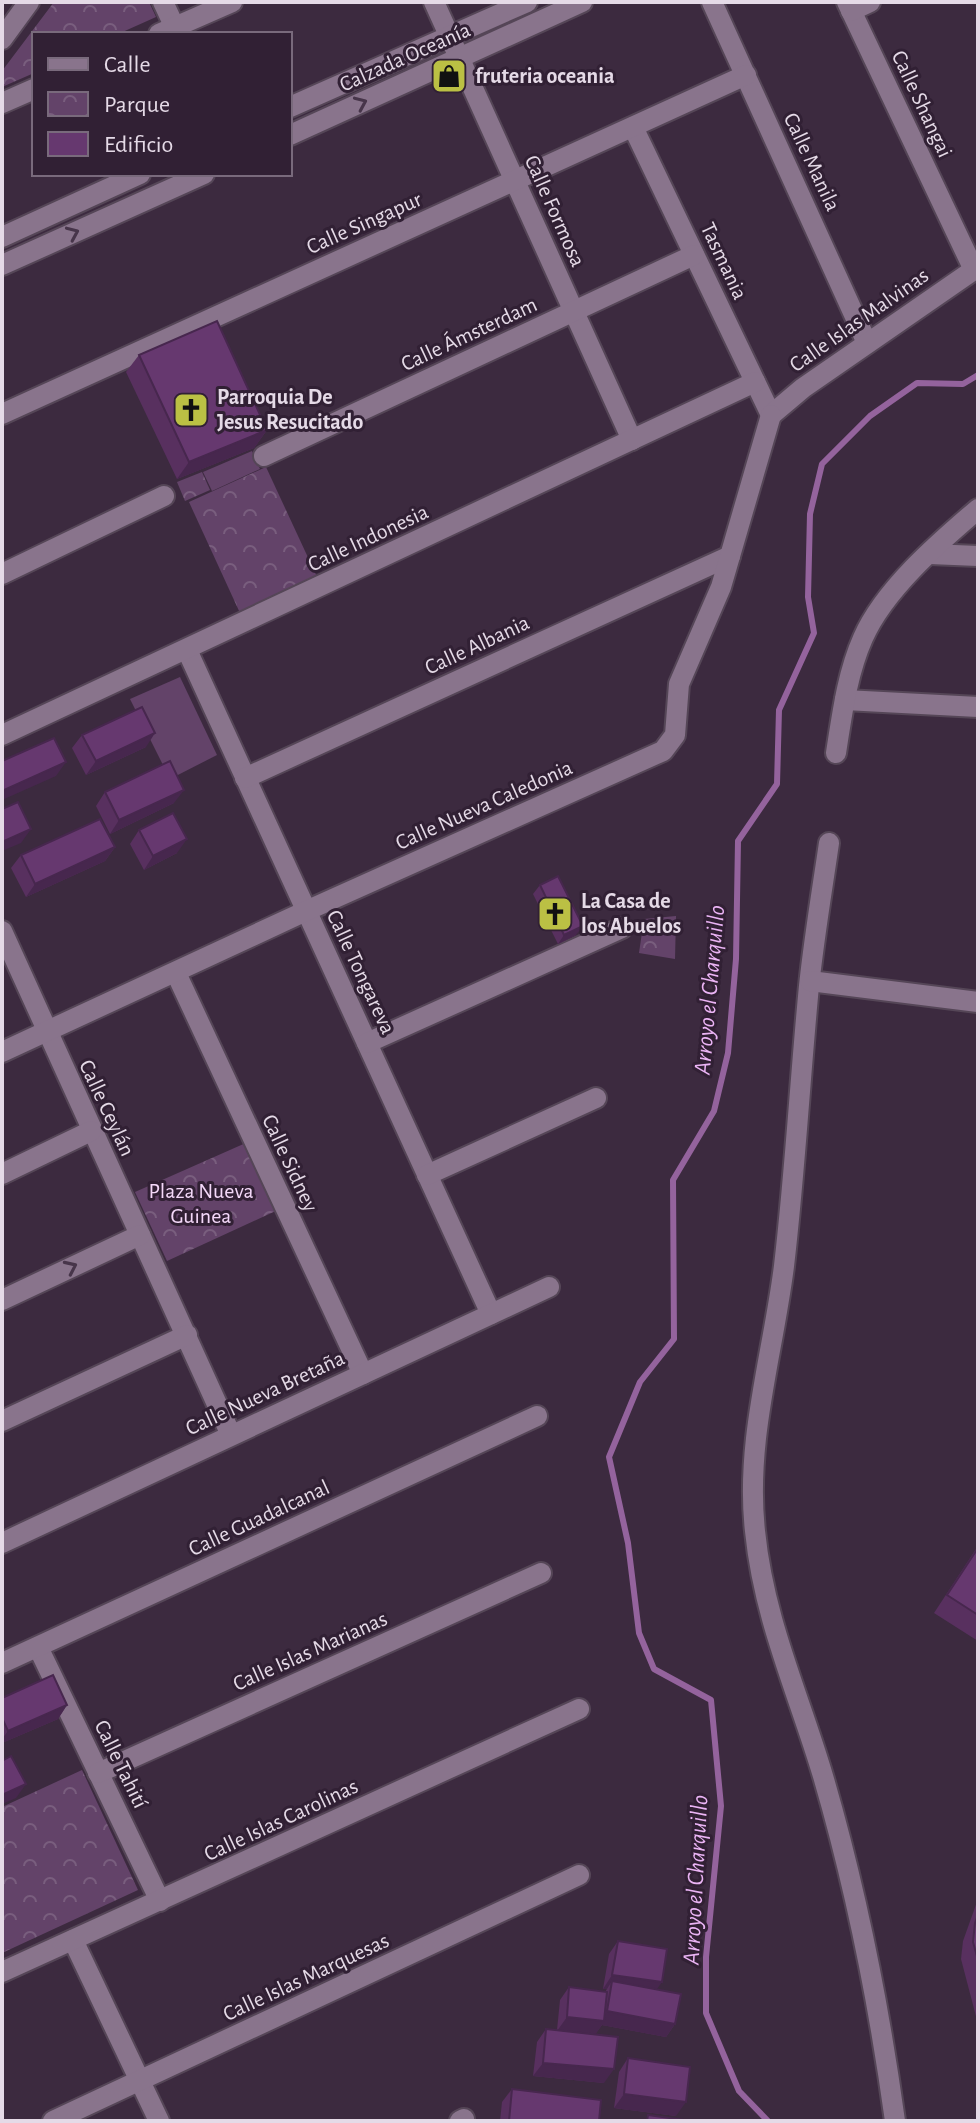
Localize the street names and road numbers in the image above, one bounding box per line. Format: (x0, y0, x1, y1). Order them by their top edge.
street label: Calzada Oceanía (336, 18, 474, 96)
street label: Calle Shangai (888, 47, 956, 161)
street label: Calle Manila (780, 109, 844, 215)
street label: Calle Formosa (521, 152, 589, 270)
street label: Calle Singapur (303, 188, 425, 258)
street label: Tasmania (697, 219, 751, 303)
street label: Calle Islas Malvinas (785, 264, 933, 376)
street label: Calle Ámsterdam (397, 292, 540, 375)
street label: Calle Indonesia (304, 500, 432, 576)
street label: Calle Albania (421, 611, 533, 679)
street label: Calle Nueva Caledonia (392, 756, 576, 854)
street label: Calle Tongareva (323, 907, 399, 1037)
street label: Calle Ceylán (75, 1056, 139, 1160)
street label: Calle Sidney (258, 1111, 322, 1215)
street label: Calle Nueva Bretaña (182, 1347, 348, 1439)
street label: Calle Guadalcanal (185, 1476, 333, 1560)
street label: Calle Islas Marianas (230, 1607, 390, 1695)
street label: Calle Tahití (90, 1717, 152, 1812)
street label: Calle Islas Carolinas (201, 1775, 361, 1865)
street label: Calle Islas Marquesas (220, 1929, 392, 2025)

